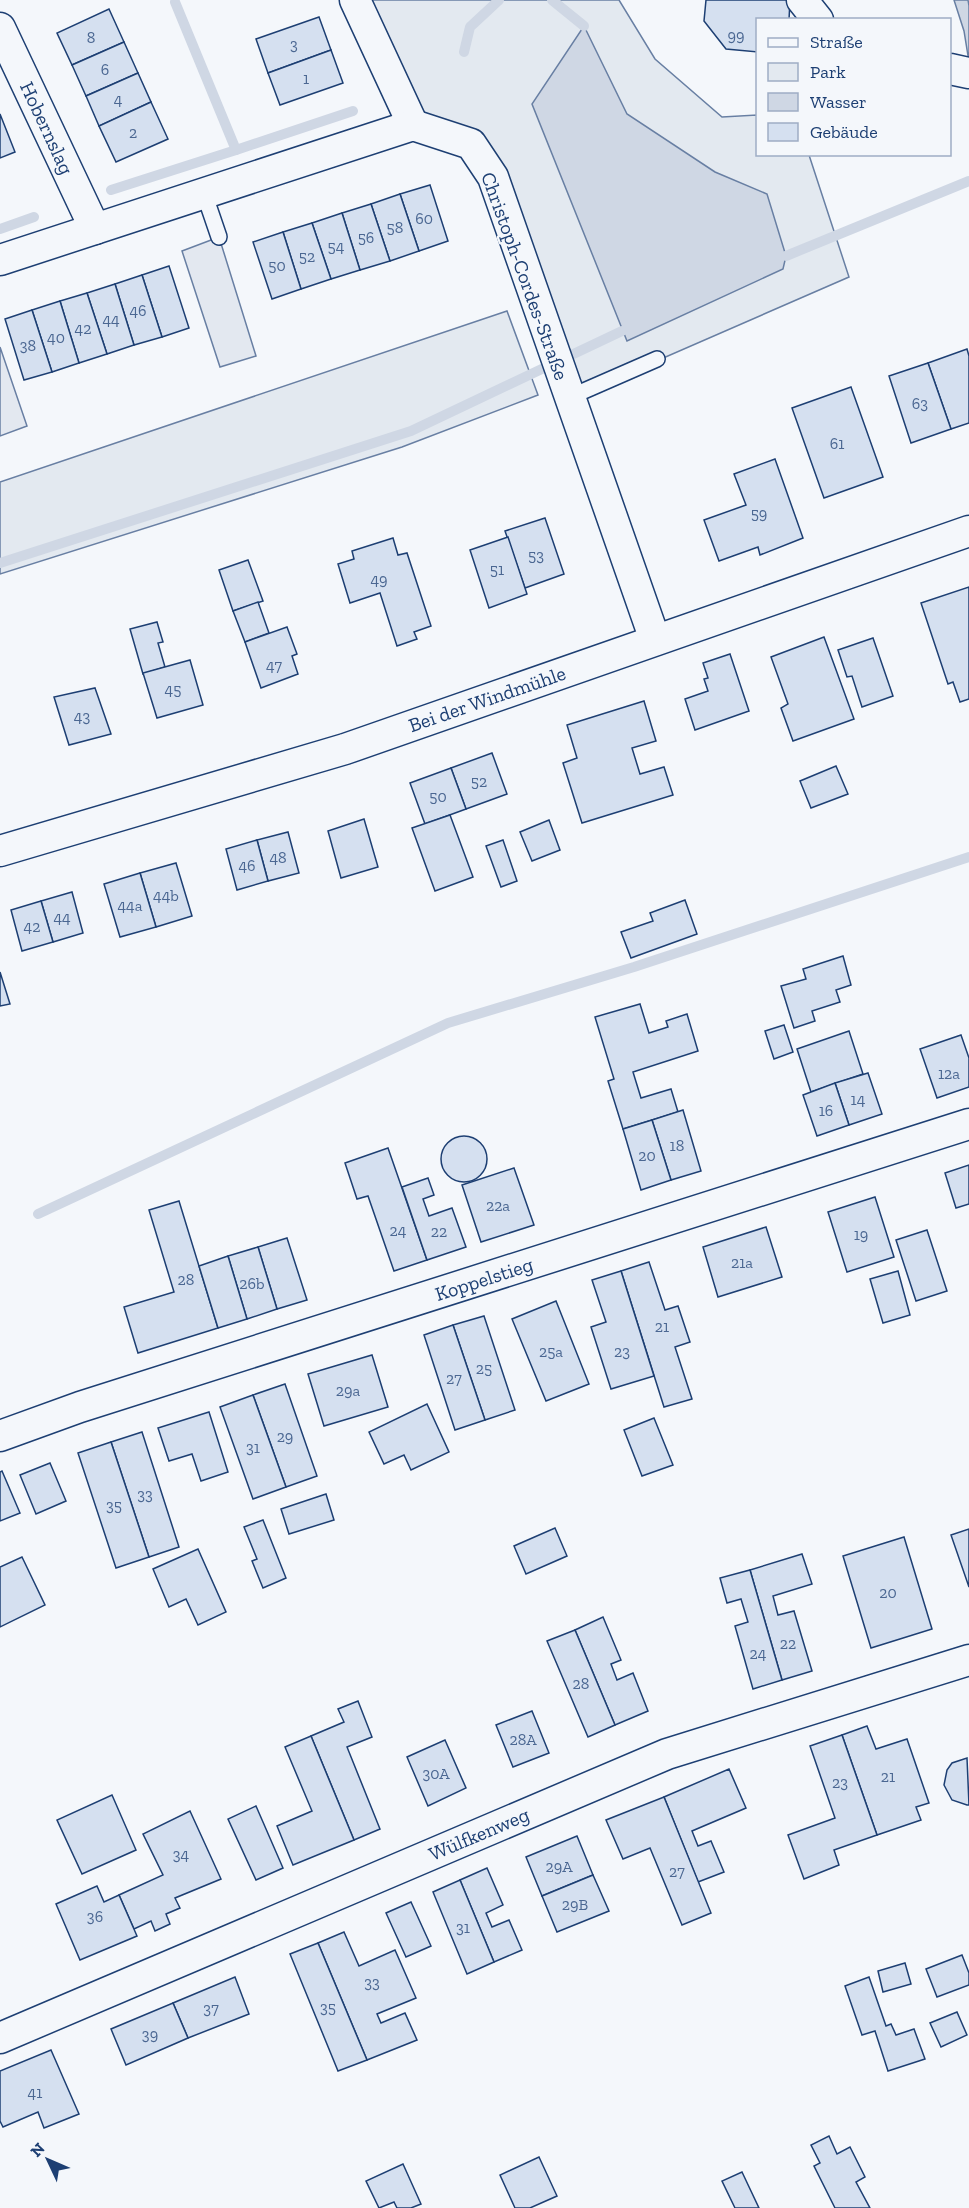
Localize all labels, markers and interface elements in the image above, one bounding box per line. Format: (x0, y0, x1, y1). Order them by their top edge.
legend (756, 18, 951, 156)
house number: 99 (728, 26, 745, 45)
house number: 8 (87, 28, 95, 47)
text: Straße (810, 31, 863, 53)
house number: 3 (290, 35, 298, 54)
house number: 6 (101, 60, 109, 79)
text: Park (810, 61, 846, 83)
house number: 1 (303, 69, 309, 88)
street label: Hobernslag (15, 78, 79, 178)
house number: 4 (114, 90, 123, 109)
text: Wasser (810, 91, 867, 113)
text: Gebäude (810, 121, 878, 143)
house number: 2 (129, 123, 137, 142)
street label: Christoph-Cordes-Straße (476, 169, 574, 383)
house number: 60 (415, 209, 433, 228)
house number: 58 (387, 218, 403, 237)
house number: 56 (358, 228, 374, 247)
house number: 54 (328, 237, 345, 256)
house number: 52 (299, 247, 315, 266)
house number: 50 (268, 256, 286, 275)
house number: 46 (129, 301, 147, 320)
house number: 44 (102, 310, 120, 329)
house number: 42 (75, 319, 91, 338)
house number: 40 (47, 328, 65, 347)
house number: 38 (20, 336, 36, 355)
house number: 63 (912, 394, 928, 413)
house number: 61 (830, 434, 844, 453)
house number: 59 (751, 504, 767, 523)
house number: 53 (528, 546, 544, 565)
house number: 51 (490, 560, 504, 579)
house number: 49 (370, 570, 388, 589)
house number: 47 (266, 656, 282, 675)
street label: Bei der Windmühle (405, 661, 569, 737)
house number: 45 (165, 680, 181, 699)
house number: 43 (74, 707, 90, 726)
house number: 52 (471, 772, 487, 791)
house number: 50 (429, 787, 447, 806)
house number: 48 (269, 848, 287, 867)
house number: 46 (238, 856, 256, 875)
house number: 44b (153, 886, 179, 905)
house number: 44a (118, 896, 143, 915)
house number: 44 (53, 908, 71, 927)
house number: 42 (24, 917, 40, 936)
house number: 12a (938, 1064, 960, 1083)
house number: 14 (851, 1090, 866, 1109)
house number: 16 (819, 1101, 833, 1120)
house number: 18 (670, 1136, 684, 1155)
house number: 20 (638, 1146, 656, 1165)
house number: 22a (486, 1196, 510, 1215)
house number: 24 (390, 1221, 407, 1240)
house number: 22 (431, 1222, 447, 1241)
house number: 19 (854, 1225, 868, 1244)
street label: Koppelstieg (432, 1252, 536, 1306)
house number: 21a (731, 1253, 753, 1272)
house number: 28 (178, 1270, 194, 1289)
house number: 26b (239, 1274, 265, 1293)
house number: 21 (655, 1317, 669, 1336)
house number: 25a (539, 1342, 563, 1361)
house number: 23 (614, 1342, 630, 1361)
house number: 25 (476, 1359, 492, 1378)
house number: 27 (446, 1369, 462, 1388)
house number: 29a (336, 1381, 361, 1400)
house number: 29 (277, 1427, 293, 1446)
house number: 31 (246, 1438, 260, 1457)
house number: 33 (137, 1485, 153, 1504)
house number: 35 (106, 1496, 122, 1515)
house number: 20 (879, 1583, 897, 1602)
house number: 22 (780, 1634, 796, 1653)
house number: 24 (750, 1644, 767, 1663)
house number: 28 (573, 1674, 589, 1693)
house number: 28A (509, 1730, 537, 1749)
house number: 30A (422, 1764, 450, 1783)
house number: 21 (881, 1767, 895, 1786)
house number: 23 (832, 1773, 848, 1792)
street label: Wülfkenweg (425, 1802, 533, 1866)
house number: 34 (173, 1845, 190, 1864)
house number: 29A (545, 1857, 573, 1876)
house number: 27 (669, 1862, 685, 1881)
house number: 29B (562, 1895, 589, 1914)
house number: 36 (87, 1907, 103, 1926)
house number: 31 (456, 1918, 470, 1937)
house number: 33 (364, 1973, 380, 1992)
house number: 35 (320, 1998, 336, 2017)
house number: 37 (203, 1999, 219, 2018)
house number: 39 (142, 2025, 158, 2044)
house number: 41 (28, 2083, 42, 2102)
north arrow (18, 2130, 78, 2190)
text: N (27, 2139, 49, 2161)

